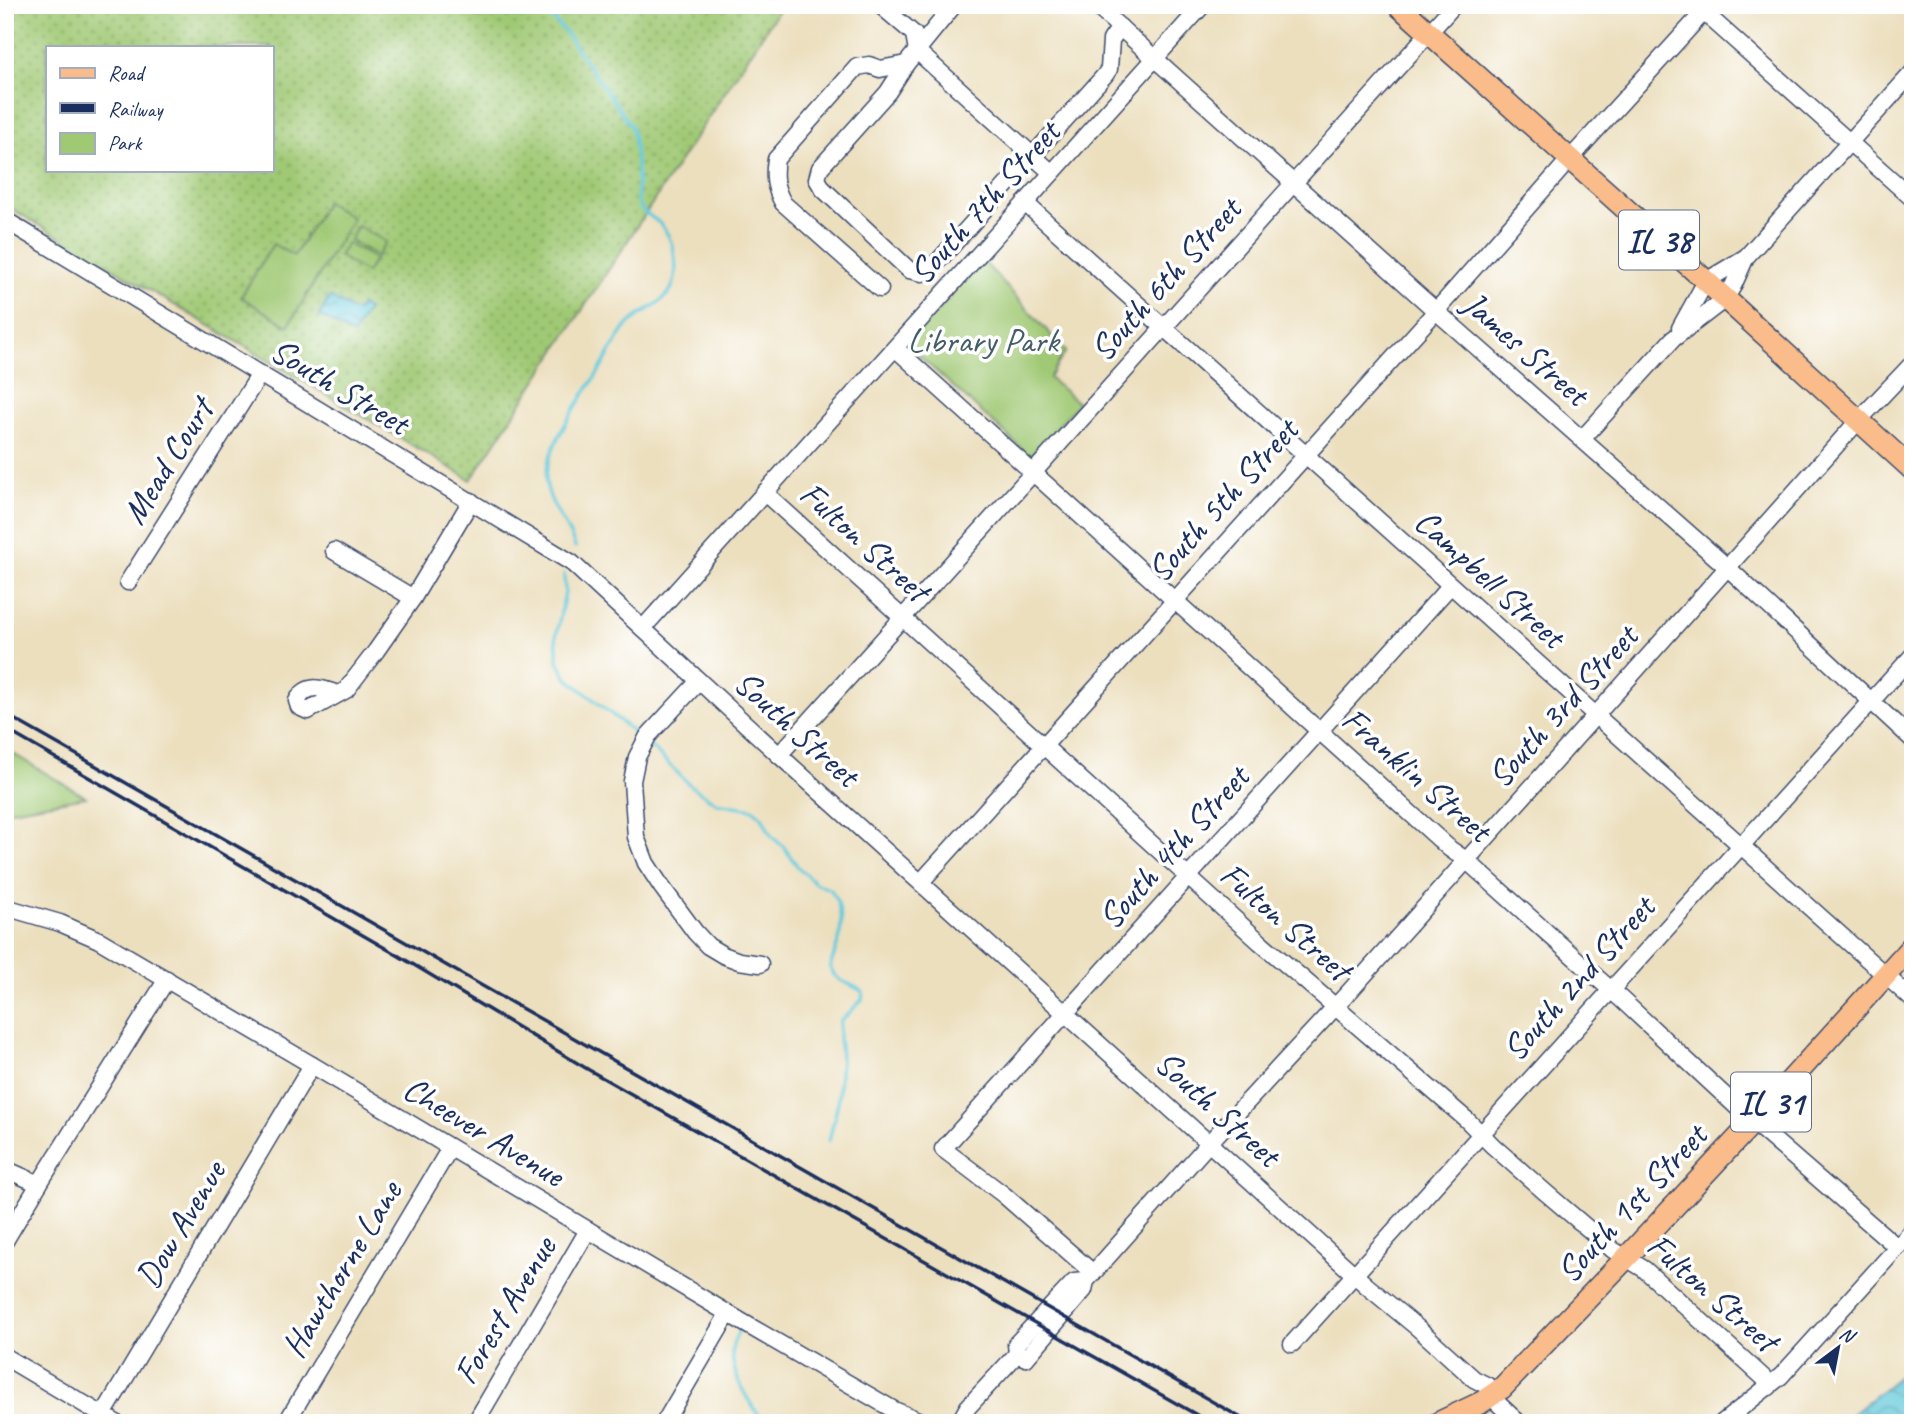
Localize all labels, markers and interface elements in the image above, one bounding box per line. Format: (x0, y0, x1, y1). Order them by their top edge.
legend (46, 46, 273, 172)
text: Road (108, 60, 147, 86)
text: Railway (108, 96, 164, 122)
street label: South 7th Street (899, 109, 1072, 294)
text: Park (108, 130, 143, 156)
street label: South 6th Street (1080, 186, 1253, 371)
road number: IL 38 (1619, 210, 1699, 270)
street label: James Street (1452, 280, 1601, 418)
park label: Library Park (907, 318, 1061, 363)
street label: South Street (262, 328, 420, 447)
street label: Mead Court (111, 387, 226, 532)
street label: South 5th Street (1137, 407, 1310, 592)
street label: Fulton Street (790, 471, 942, 614)
street label: Campbell Street (1405, 499, 1577, 660)
street label: South 3rd Street (1477, 613, 1650, 797)
street label: South Street (725, 660, 871, 799)
street label: Franklin Street (1332, 697, 1503, 854)
street label: South 4th Street (1088, 754, 1261, 939)
street label: Fulton Street (1211, 852, 1364, 993)
street label: South 2nd Street (1492, 884, 1667, 1070)
street label: South Street (1146, 1040, 1292, 1179)
street label: Cheever Avenue (395, 1066, 575, 1198)
road number: IL 31 (1731, 1072, 1811, 1132)
street label: South 1st Street (1546, 1112, 1719, 1292)
street label: Dow Avenue (125, 1151, 237, 1296)
street label: Hawthorne Lane (271, 1171, 413, 1366)
street label: Fulton Street (1638, 1223, 1791, 1364)
street label: Forest Avenue (443, 1226, 567, 1392)
north arrow (1802, 1312, 1872, 1382)
text: N (1835, 1321, 1861, 1349)

